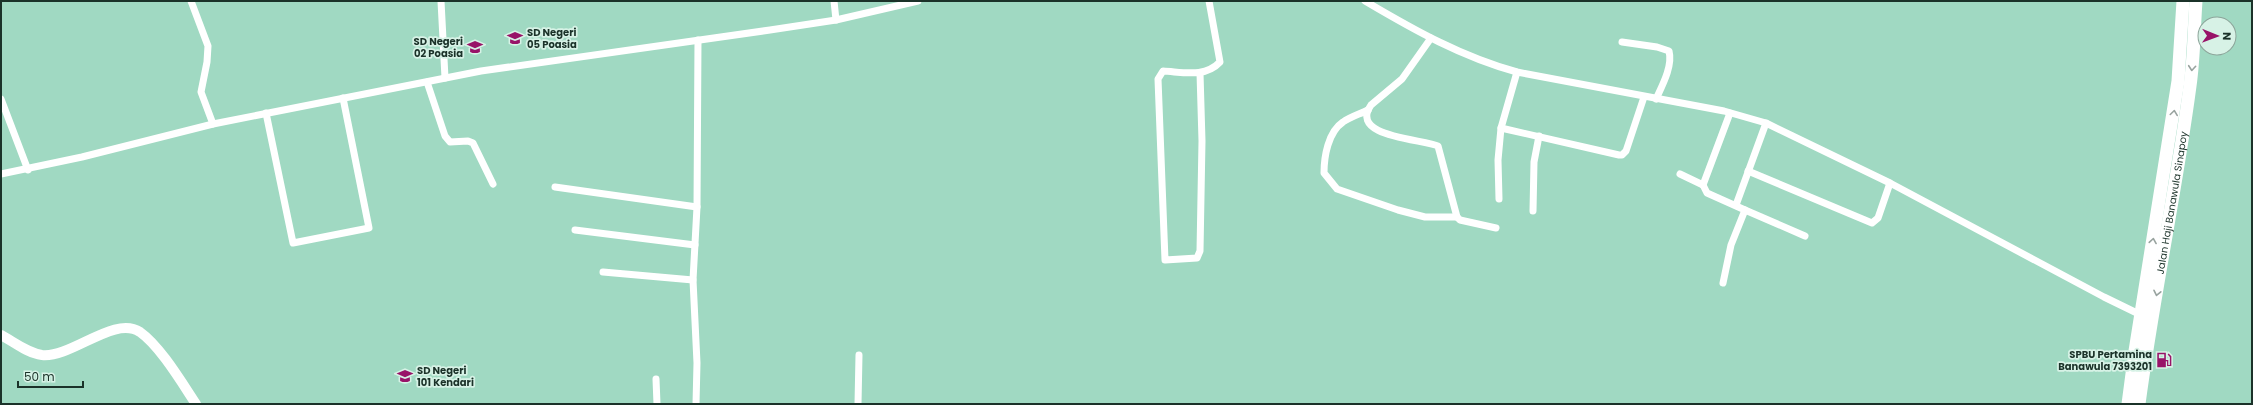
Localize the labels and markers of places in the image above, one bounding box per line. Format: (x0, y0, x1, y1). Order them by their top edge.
place label: SD Negeri 05 Poasia (527, 25, 577, 52)
school or university icon: SD Negeri 05 Poasia (506, 29, 524, 47)
place label: SD Negeri 02 Poasia (414, 34, 463, 61)
school or university icon: SD Negeri 02 Poasia (466, 38, 484, 56)
place label: SPBU Pertamina Banawula 7393201 (2058, 347, 2152, 374)
fuel station icon: SPBU Pertamina Banawula 7393201 (2155, 351, 2173, 369)
place label: SD Negeri 101 Kendari (417, 363, 474, 390)
school or university icon: SD Negeri 101 Kendari (396, 367, 414, 385)

